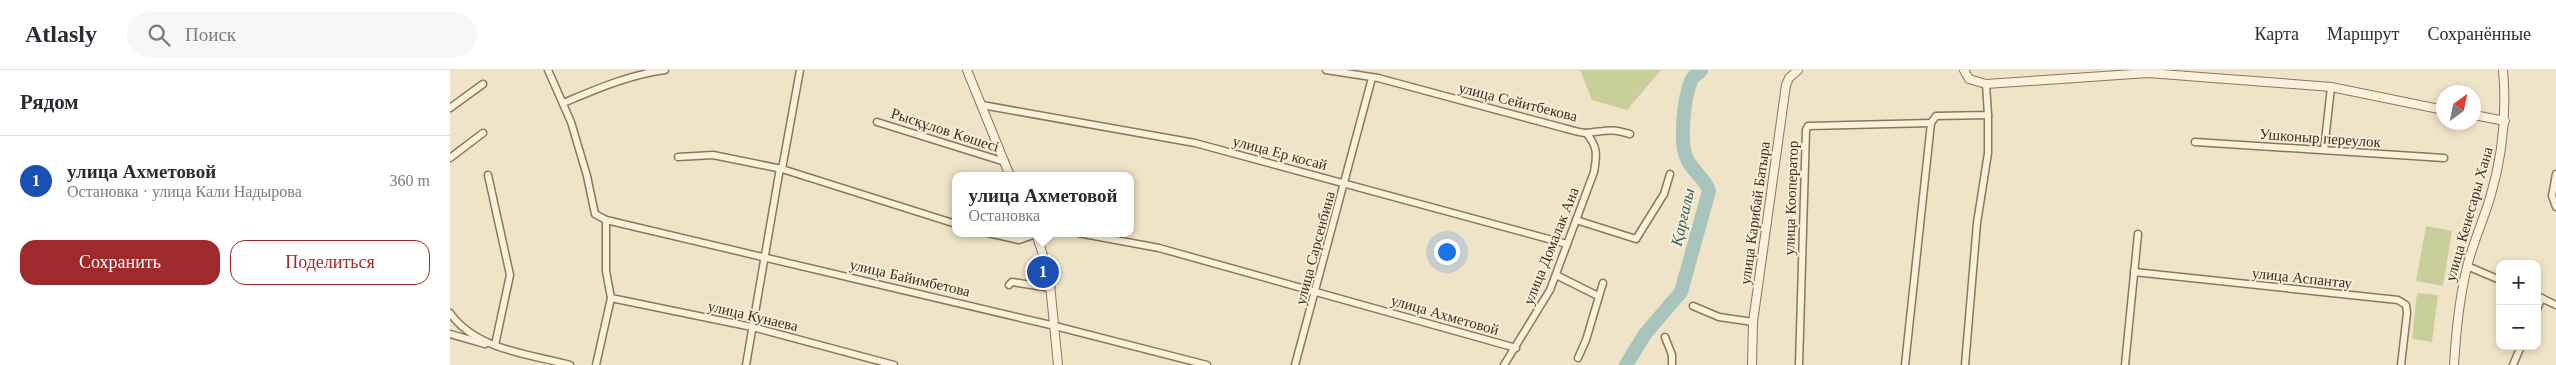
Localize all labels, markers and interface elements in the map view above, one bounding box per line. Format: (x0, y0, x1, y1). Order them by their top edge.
search box (127, 12, 477, 57)
text: Atlasly (25, 21, 97, 47)
icon: search (145, 21, 173, 49)
text: Поиск (185, 24, 236, 45)
text: Карта (2254, 24, 2299, 44)
text: Маршрут (2327, 24, 2399, 44)
text: Сохранённые (2427, 24, 2531, 44)
street label: улица Сейитбекова (1457, 79, 1579, 125)
north arrow (2436, 85, 2481, 130)
text: Рядом (20, 90, 79, 114)
street label: Рысқұлов Көшесі (889, 105, 1001, 155)
street label: Ушконыр переулок (2259, 126, 2382, 150)
street label: улица Ер косай (1231, 133, 1329, 173)
street label: улица Карибай Батыра (1737, 140, 1773, 286)
street label: улица Кооператор (1781, 140, 1801, 256)
street label: улица Кенесары Хана (2442, 145, 2496, 283)
text: улица Ахметовой (67, 161, 216, 182)
text: 1 (32, 172, 40, 189)
text: 360 m (390, 172, 430, 189)
popup (952, 172, 1134, 237)
text: Остановка · улица Кали Надырова (67, 183, 302, 200)
text: улица Ахметовой (968, 185, 1118, 206)
street label: улица Домалак Ана (1520, 185, 1582, 307)
water label: Қарғалы (1667, 186, 1698, 249)
street label: улица Сарсенбина (1292, 189, 1338, 306)
text: Остановка (968, 207, 1040, 224)
your location (1434, 239, 1460, 265)
button: Сохранить (20, 240, 220, 285)
button: Поделиться (230, 240, 430, 285)
pin: 1 (1027, 253, 1059, 291)
street label: улица Байимбетова (848, 256, 972, 300)
map controls (2496, 260, 2541, 350)
button: + (2496, 260, 2541, 305)
street label: улица Аспантау (2251, 265, 2353, 291)
street label: улица Ахметовой (1389, 292, 1501, 338)
street label: улица Кунаева (706, 298, 800, 334)
button: − (2496, 305, 2541, 350)

